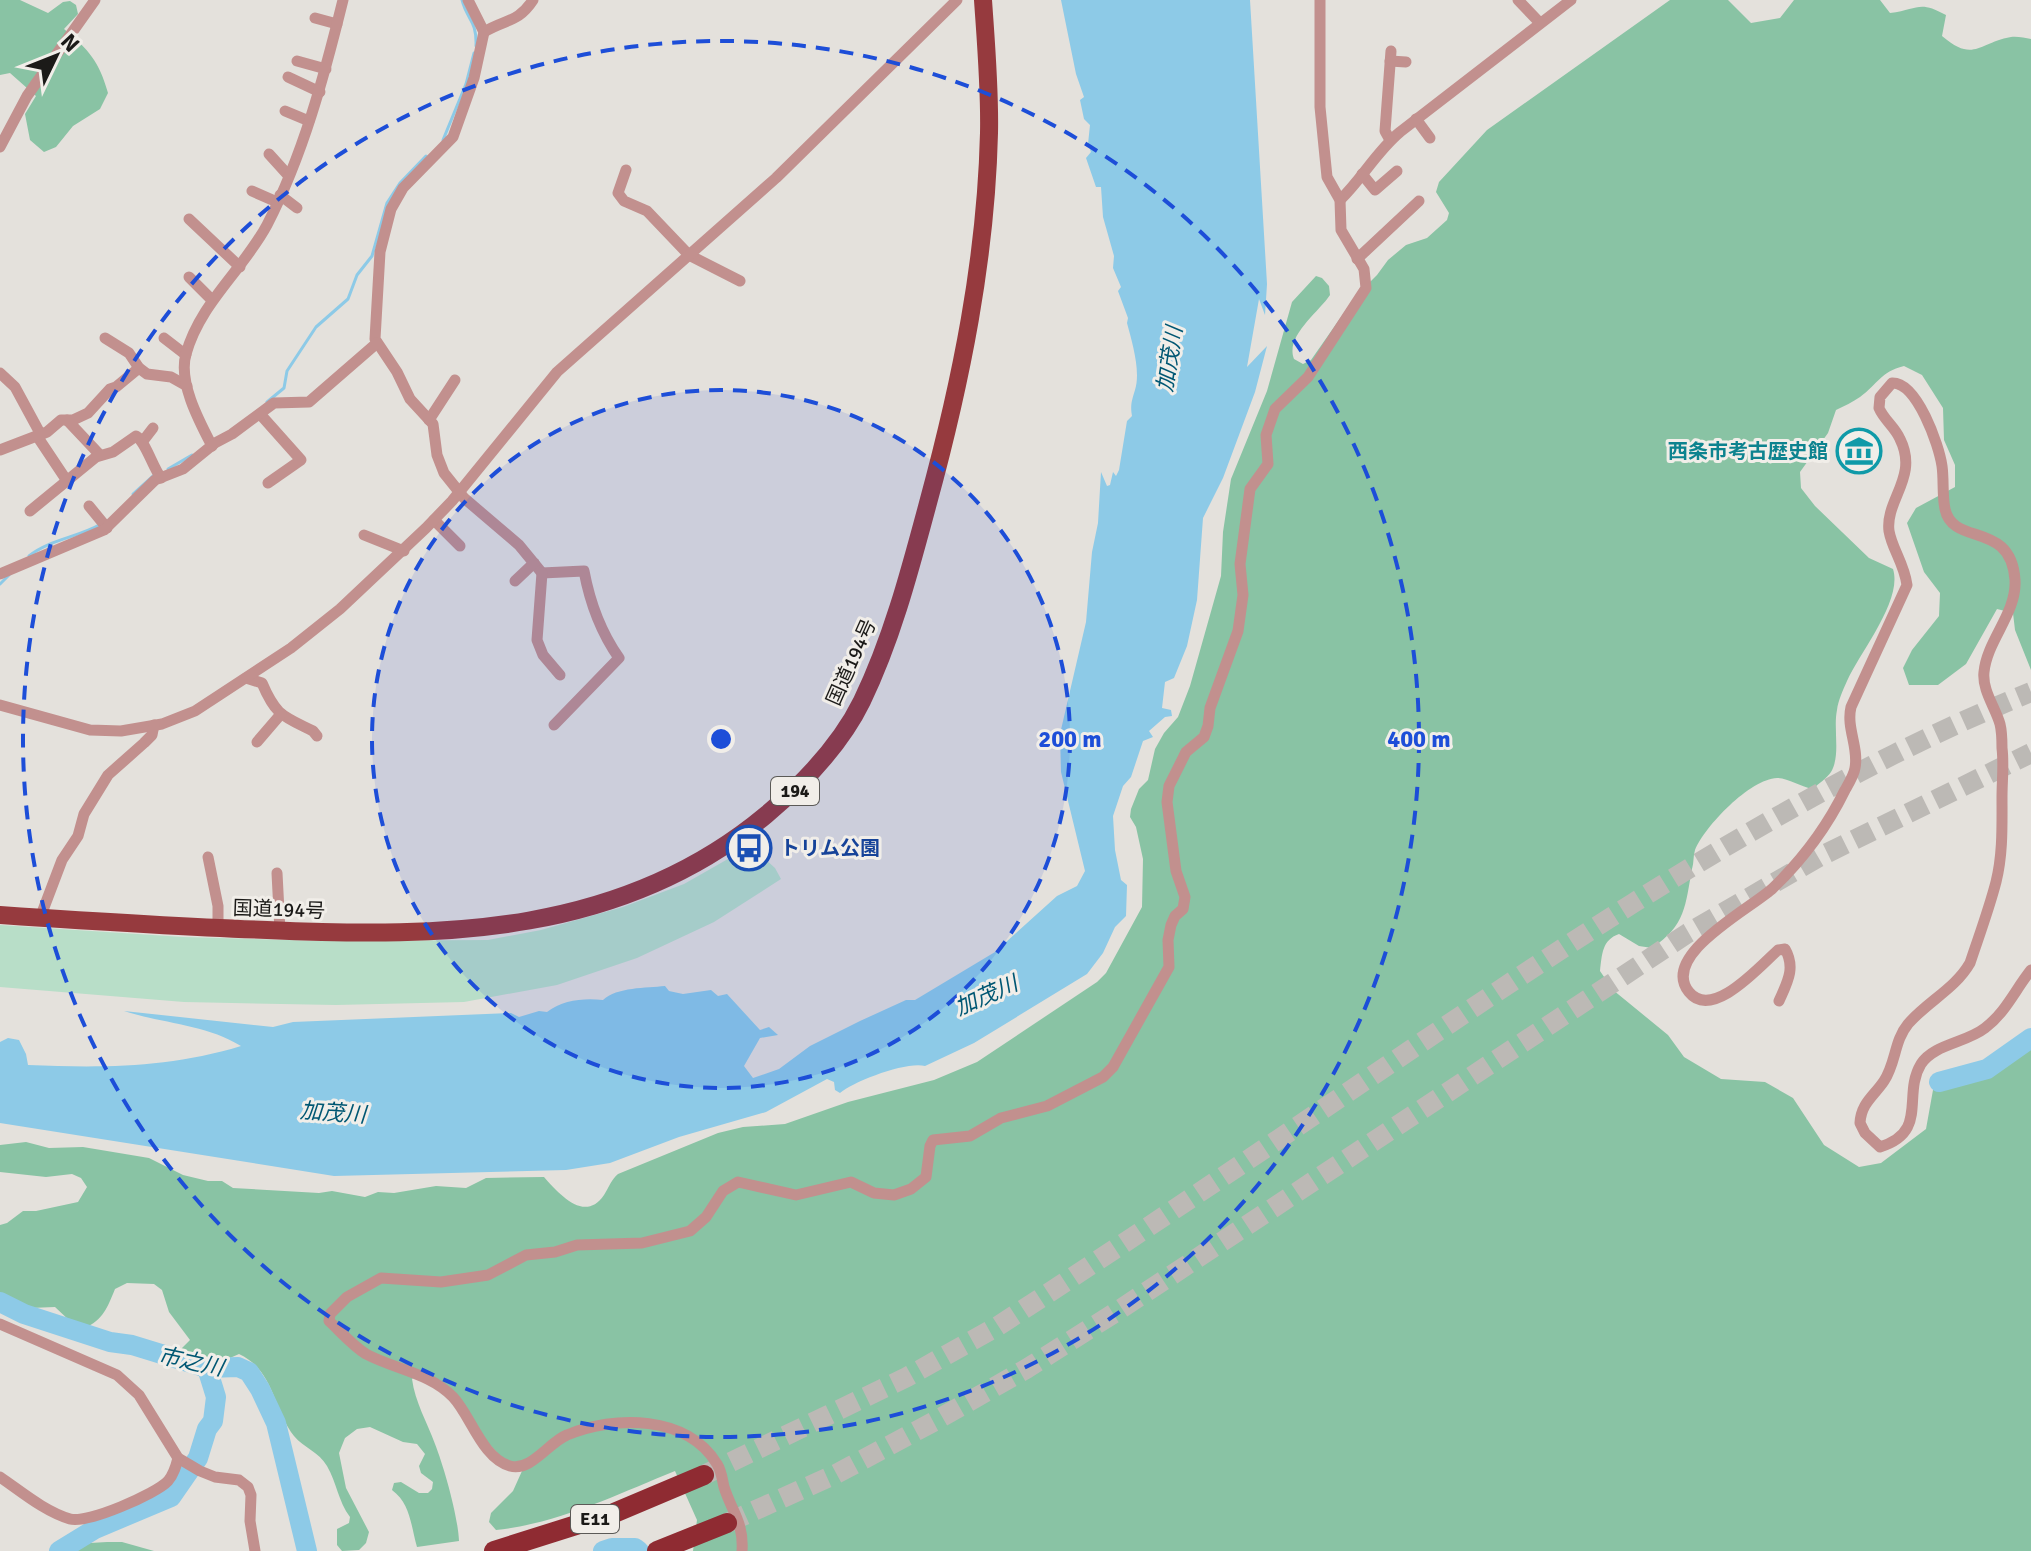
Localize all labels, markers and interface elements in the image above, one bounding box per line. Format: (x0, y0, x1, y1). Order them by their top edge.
north arrow (16, 16, 96, 96)
text: N (55, 28, 85, 58)
water label: 加茂川 (1151, 322, 1188, 394)
museum icon: 西条市考古歴史館 (1835, 427, 1883, 475)
place label: 西条市考古歴史館 (1668, 439, 1828, 464)
street label: 国道194号 (821, 615, 882, 709)
text: 200 m (1038, 724, 1102, 754)
text: 400 m (1387, 724, 1451, 754)
centre of rings (707, 725, 735, 753)
road number: 194 (771, 777, 819, 805)
bus stop icon: トリム公園 (725, 824, 773, 872)
place label: トリム公園 (780, 836, 880, 861)
street label: 国道194号 (232, 895, 326, 924)
water label: 加茂川 (951, 969, 1024, 1021)
water label: 加茂川 (299, 1097, 369, 1128)
water label: 市之川 (156, 1341, 228, 1382)
road number: E11 (571, 1505, 619, 1533)

